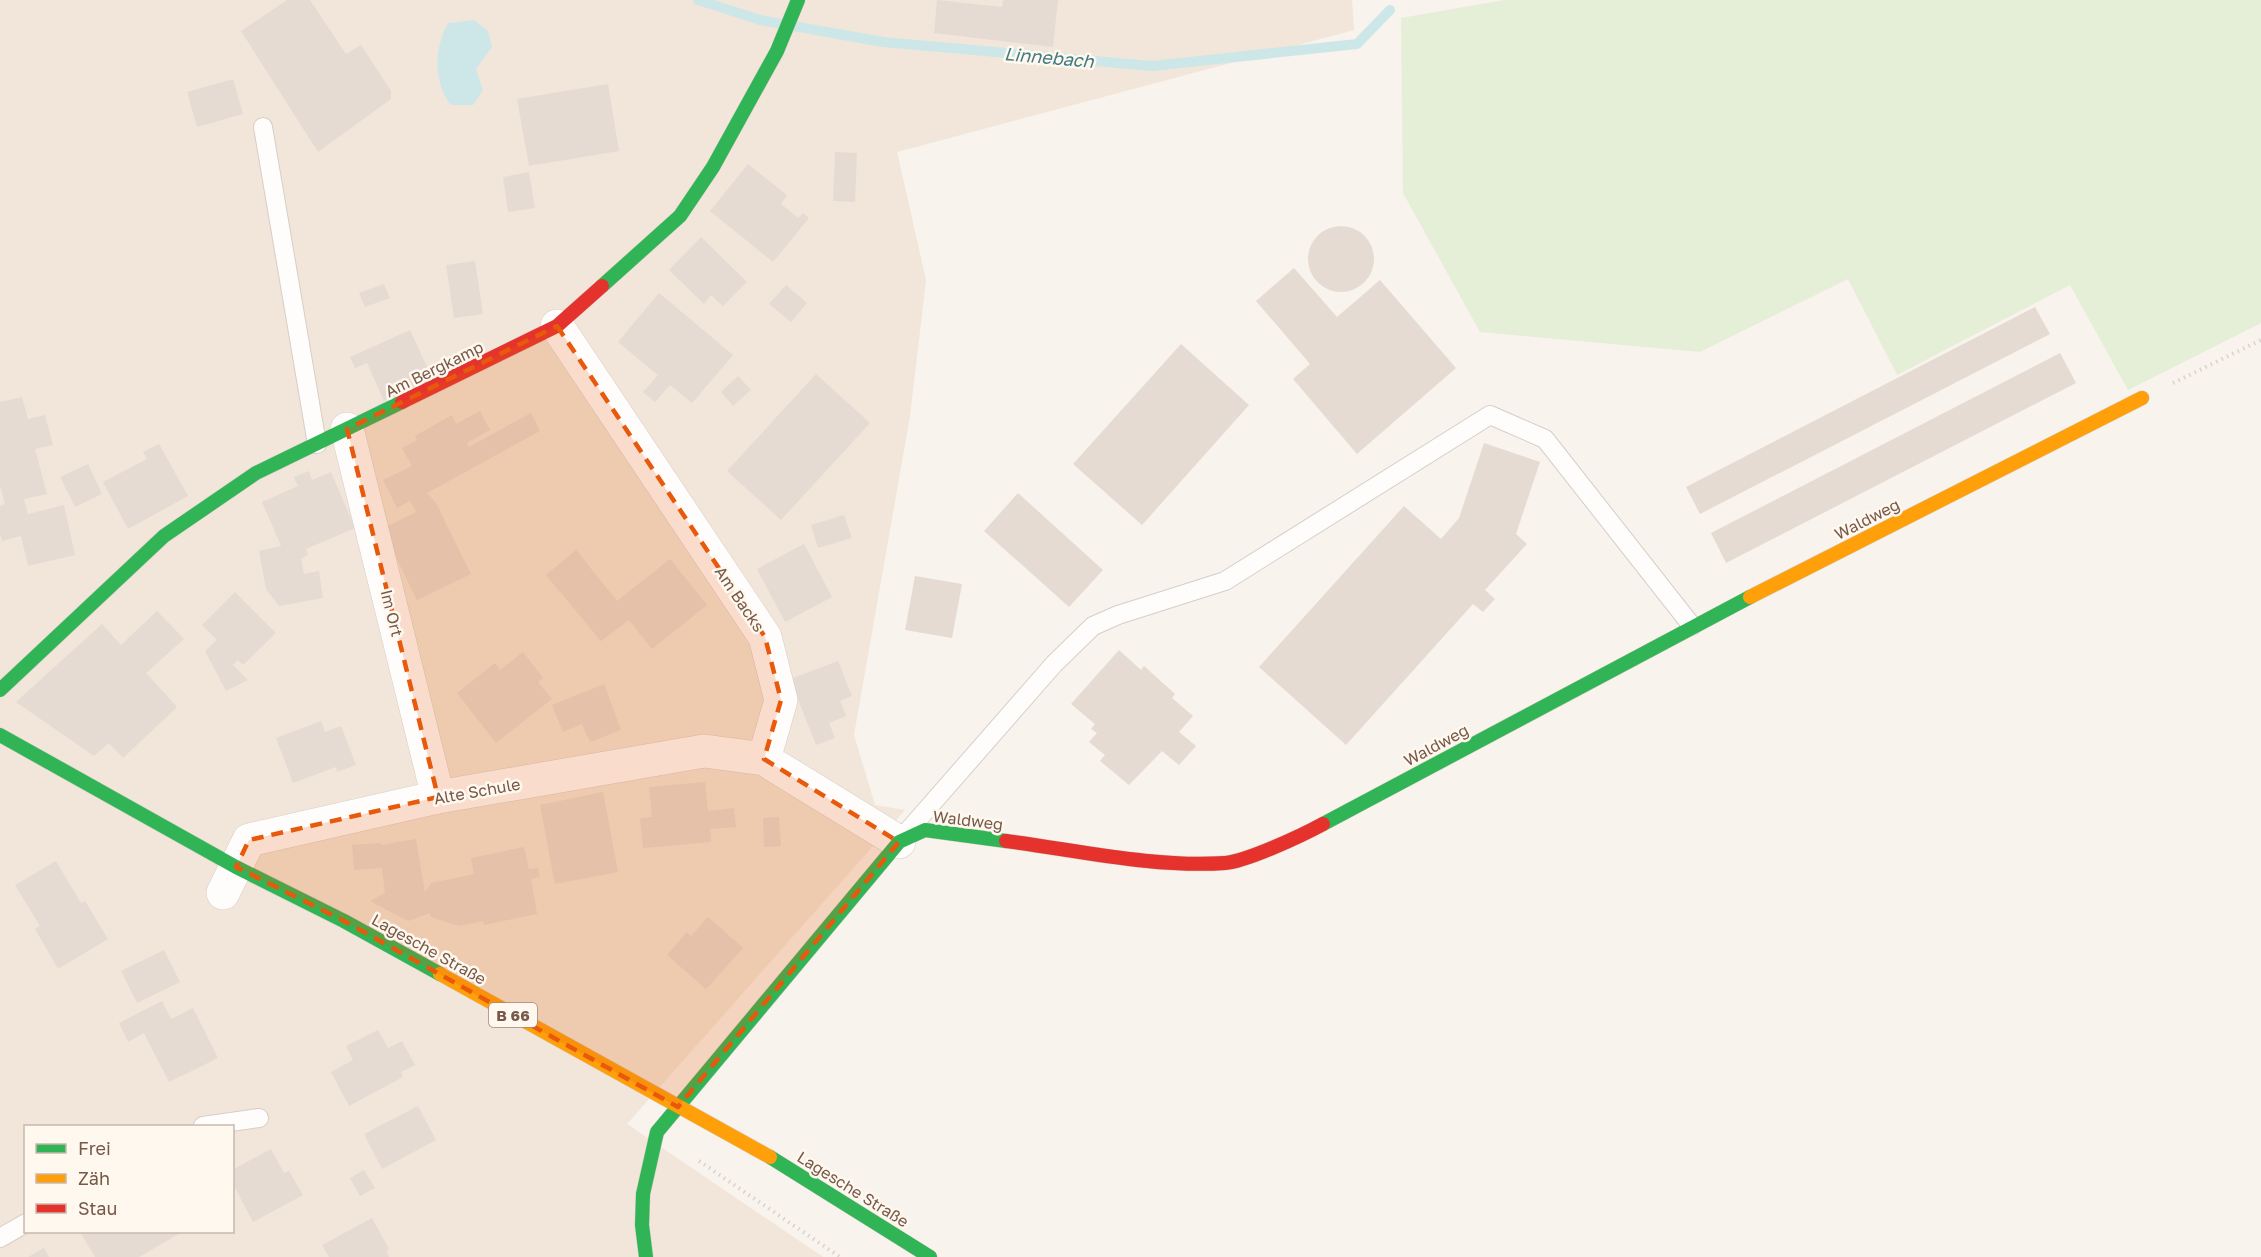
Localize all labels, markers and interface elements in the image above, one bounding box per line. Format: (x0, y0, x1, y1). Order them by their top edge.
water label: Linnebach (1003, 42, 1096, 72)
street label: Am Bergkamp (382, 337, 486, 401)
street label: Waldweg (1831, 494, 1903, 544)
street label: Am Backs (711, 562, 769, 636)
street label: Im Ort (376, 587, 408, 639)
street label: Waldweg (1400, 720, 1472, 770)
street label: Alte Schule (432, 774, 522, 808)
street label: Waldweg (932, 806, 1004, 834)
street label: Lagesche Straße (368, 909, 490, 989)
road number: B 66 (489, 1003, 537, 1027)
legend (24, 1125, 234, 1233)
text: Frei (78, 1137, 111, 1159)
street label: Lagesche Straße (794, 1147, 912, 1231)
text: Zäh (78, 1167, 110, 1189)
text: Stau (78, 1197, 117, 1219)

